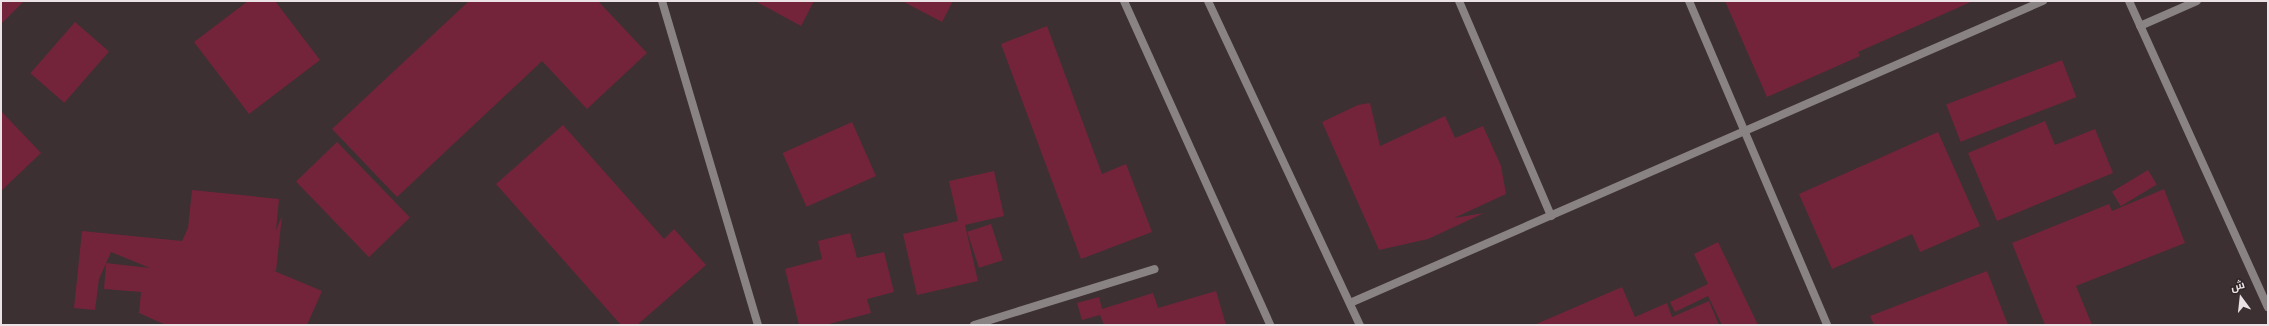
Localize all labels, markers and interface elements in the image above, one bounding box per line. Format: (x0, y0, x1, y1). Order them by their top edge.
north arrow (2221, 278, 2261, 318)
text: ش (2229, 278, 2246, 294)

